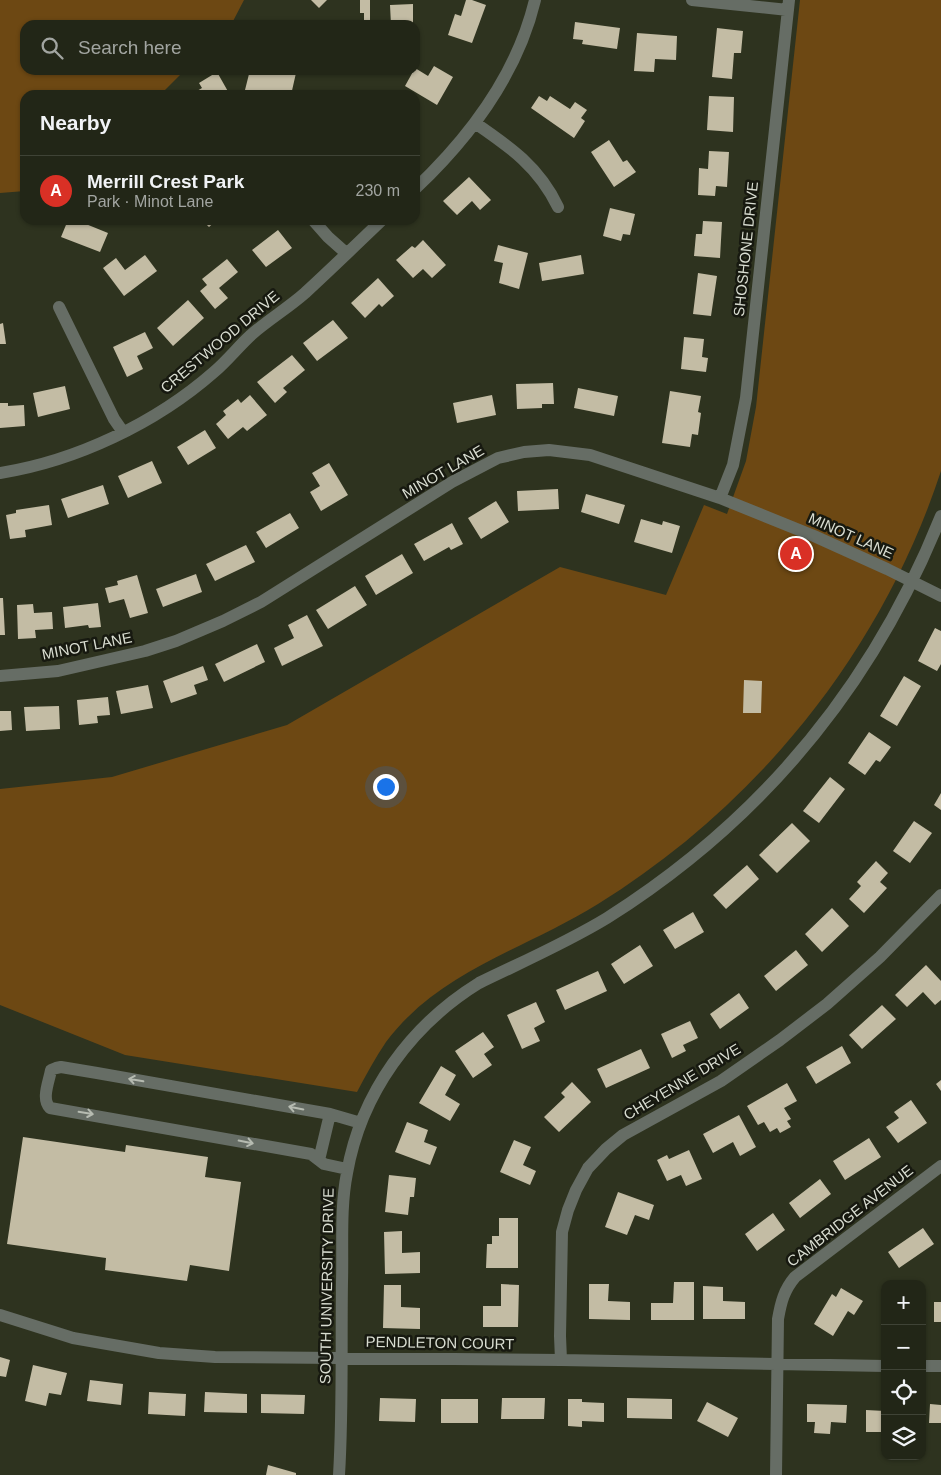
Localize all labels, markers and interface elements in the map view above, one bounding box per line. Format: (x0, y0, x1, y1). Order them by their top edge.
search box (20, 20, 420, 75)
icon: search (38, 34, 66, 62)
text: Search here (78, 37, 182, 58)
text: Nearby (40, 111, 111, 134)
text: Merrill Crest Park (87, 171, 244, 192)
street label: SHOSHONE DRIVE (730, 181, 761, 317)
text: A (50, 182, 62, 199)
text: 230 m (356, 182, 400, 199)
text: Park · Minot Lane (87, 193, 213, 210)
street label: CRESTWOOD DRIVE (157, 287, 282, 396)
street label: MINOT LANE (399, 441, 487, 502)
street label: MINOT LANE (806, 509, 896, 562)
pin: A (780, 535, 812, 573)
street label: MINOT LANE (40, 628, 133, 663)
your location (373, 774, 399, 800)
street label: CHEYENNE DRIVE (620, 1040, 743, 1123)
one-way arrow (129, 1074, 145, 1084)
one-way arrow (289, 1102, 305, 1112)
one-way arrow (77, 1109, 93, 1119)
one-way arrow (237, 1137, 253, 1147)
street label: CAMBRIDGE AVENUE (783, 1161, 916, 1270)
street label: SOUTH UNIVERSITY DRIVE (316, 1188, 337, 1384)
map controls (881, 1280, 926, 1460)
button: + (881, 1280, 926, 1325)
button: − (881, 1325, 926, 1370)
street label: PENDLETON COURT (366, 1333, 514, 1352)
button: locate (881, 1370, 926, 1415)
button: layers (881, 1415, 926, 1460)

